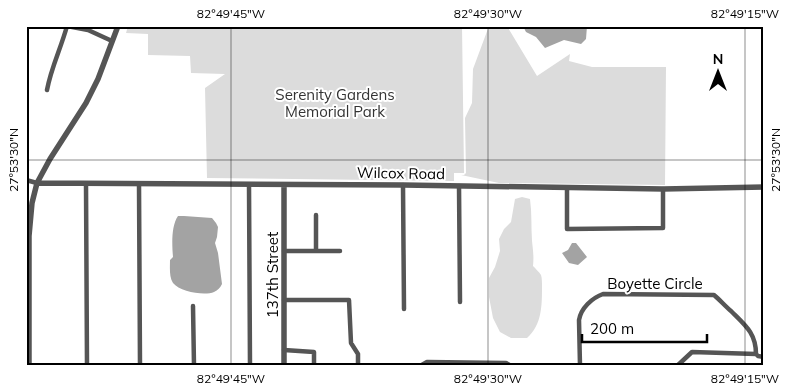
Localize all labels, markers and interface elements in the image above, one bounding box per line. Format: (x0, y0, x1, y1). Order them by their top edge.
text: 82°49'45"W (197, 6, 265, 21)
text: 82°49'30"W (454, 6, 522, 21)
text: 82°49'15"W (711, 6, 779, 21)
north arrow (692, 48, 742, 98)
text: N (713, 50, 723, 68)
park label: Serenity Gardens Memorial Park (275, 85, 395, 121)
text: 27°53'30"N (6, 128, 21, 192)
text: 27°53'30"N (768, 128, 783, 192)
street label: Wilcox Road (357, 163, 445, 183)
street label: 137th Street (263, 232, 282, 318)
street label: Boyette Circle (607, 274, 703, 293)
scale bar (582, 312, 708, 344)
text: 200 m (590, 319, 634, 338)
text: 82°49'45"W (197, 371, 265, 386)
text: 82°49'30"W (454, 371, 522, 386)
text: 82°49'15"W (711, 371, 779, 386)

